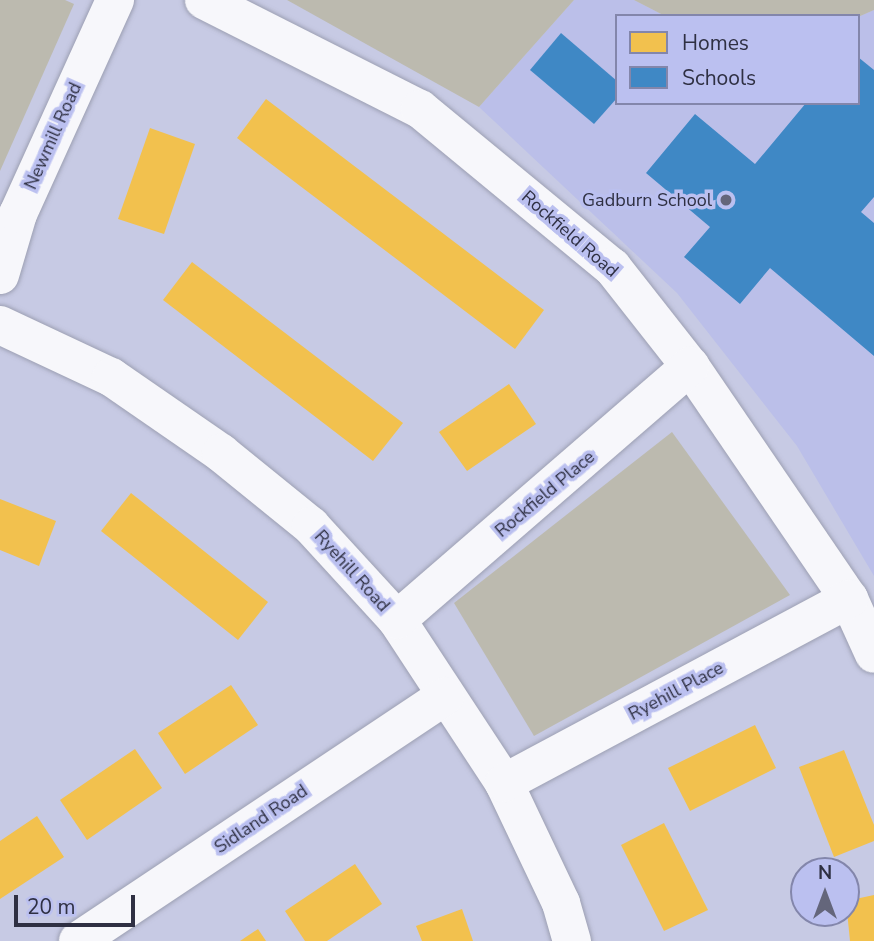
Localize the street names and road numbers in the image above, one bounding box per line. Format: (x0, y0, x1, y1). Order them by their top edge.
street label: Newmill Road (20, 79, 86, 193)
street label: Rockfield Road (517, 186, 623, 282)
street label: Rockfield Place (491, 446, 599, 542)
street label: Ryehill Road (310, 526, 394, 616)
street label: Ryehill Place (625, 657, 727, 725)
street label: Sidland Road (210, 780, 312, 858)

